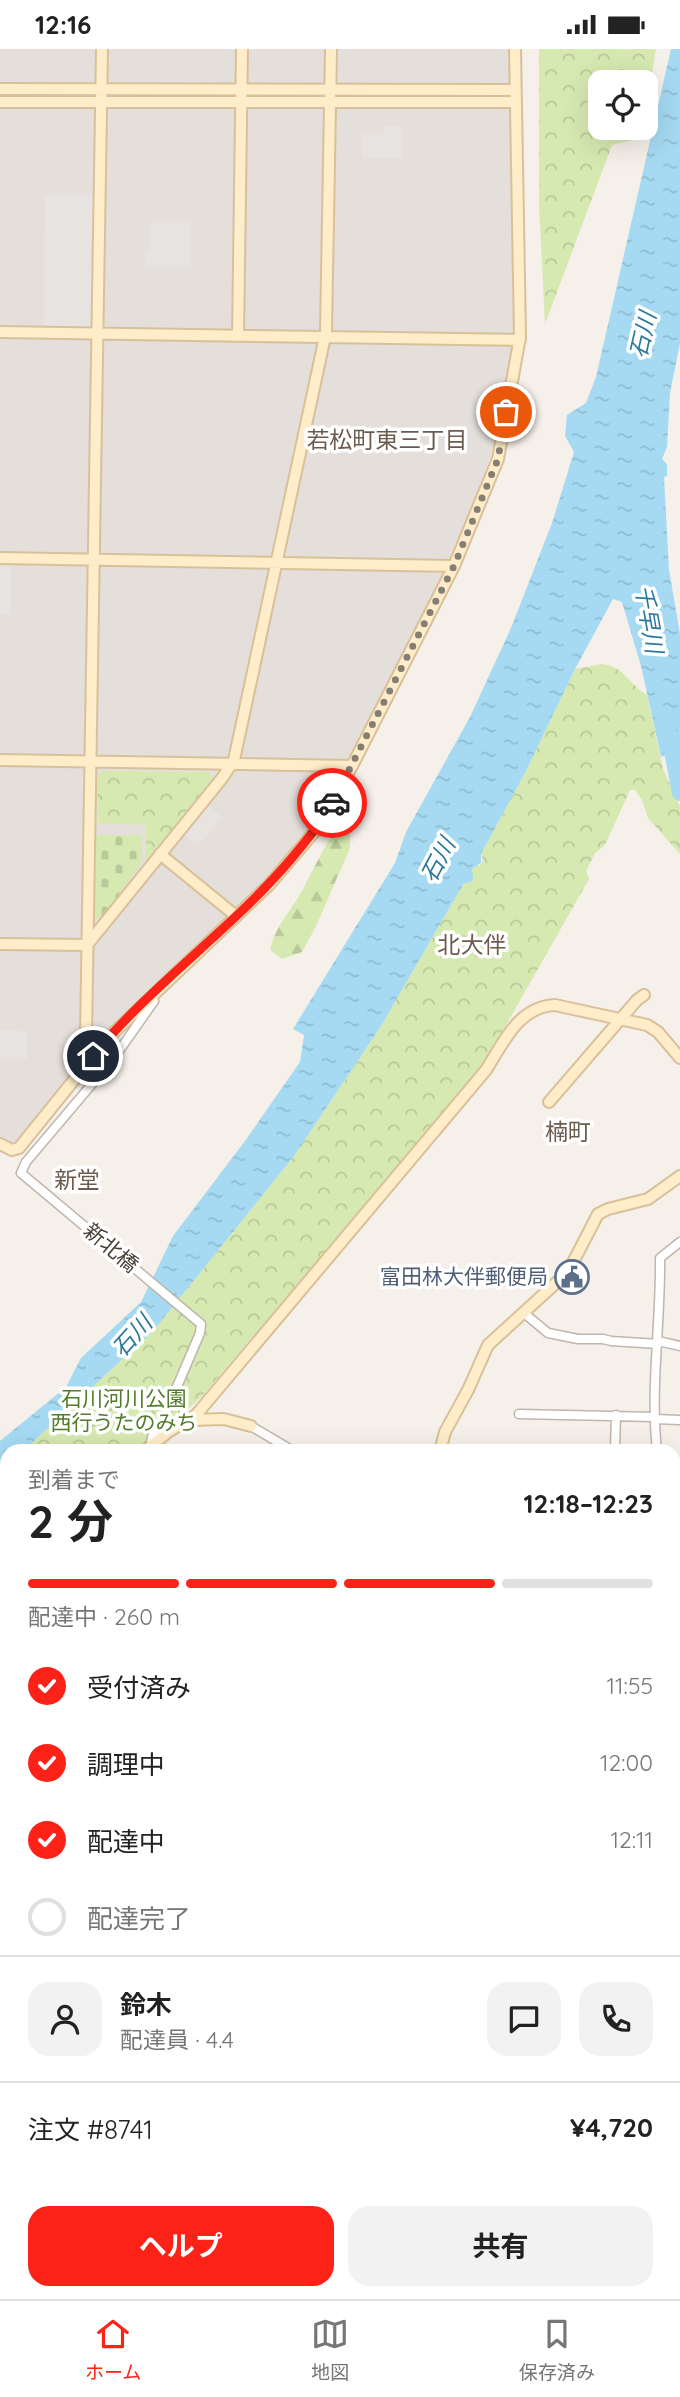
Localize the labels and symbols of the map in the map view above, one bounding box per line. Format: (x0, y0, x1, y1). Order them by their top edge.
water label: 石川 (623, 306, 662, 361)
pin (476, 382, 536, 442)
district label: 若松町東三丁目 (307, 425, 468, 454)
water label: 千早川 (629, 582, 670, 658)
courier (297, 768, 367, 838)
water label: 石川 (414, 830, 463, 887)
district label: 北大伴 (438, 930, 507, 959)
pin (63, 1026, 123, 1086)
district label: 楠町 (545, 1117, 591, 1146)
district label: 新堂 (54, 1165, 100, 1194)
street label: 新北橋 (79, 1217, 144, 1277)
public building icon: 富田林大伴郵便局 (553, 1258, 591, 1296)
place label: 富田林大伴郵便局 (380, 1263, 548, 1289)
water label: 石川 (105, 1307, 160, 1362)
park label: 石川河川公園 西行うたのみち (51, 1385, 198, 1435)

